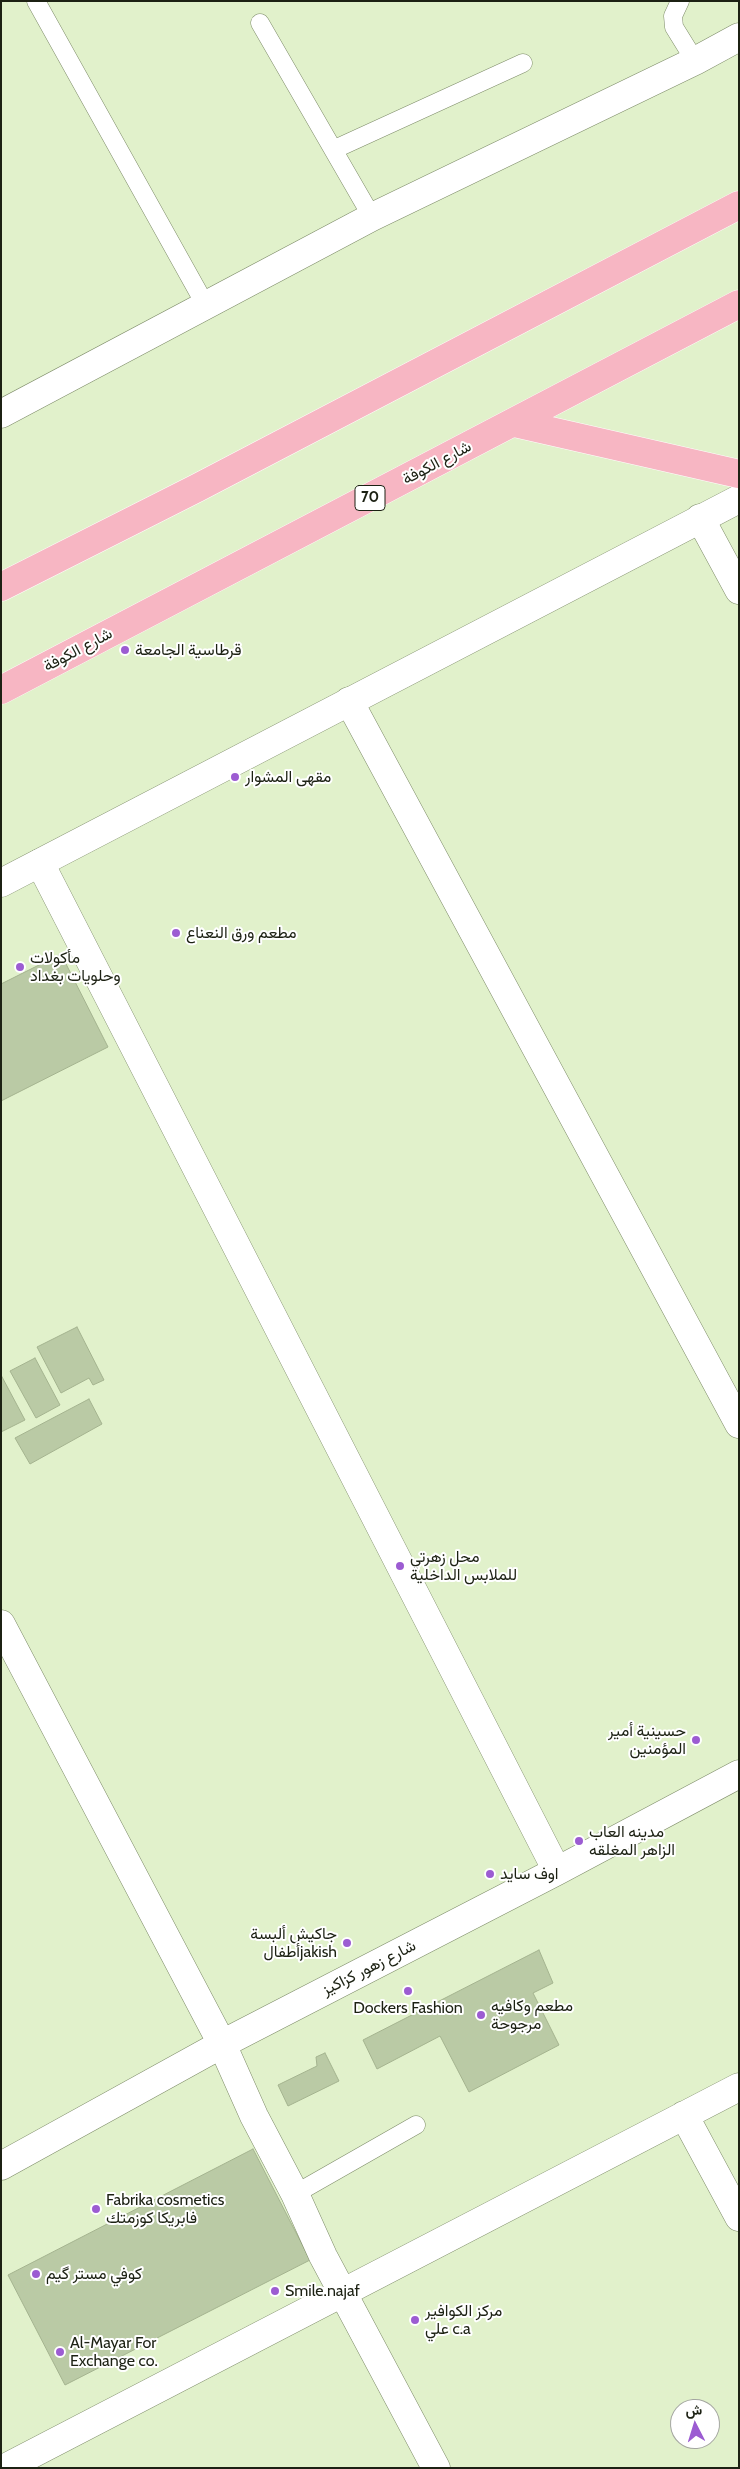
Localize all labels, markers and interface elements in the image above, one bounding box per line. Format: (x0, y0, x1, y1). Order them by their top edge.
street label: شارع الكوفة (399, 437, 475, 489)
road number: 70 (355, 486, 385, 510)
street label: شارع الكوفة (40, 624, 116, 676)
place label: قرطاسية الجامعة (135, 640, 242, 660)
marker: قرطاسية الجامعة (119, 644, 131, 656)
place label: مقهى المشوار (245, 767, 331, 787)
marker: مقهى المشوار (229, 771, 241, 783)
place label: مطعم ورق النعناع (186, 923, 297, 943)
marker: مطعم ورق النعناع (170, 927, 182, 939)
place label: مأكولات وحلويات بغداد (30, 948, 121, 986)
marker: مأكولات وحلويات بغداد (14, 961, 26, 973)
place label: محل زهرتي للملابس الداخلية (410, 1547, 517, 1585)
marker: محل زهرتي للملابس الداخلية (394, 1560, 406, 1572)
place label: حسينية أمير المؤمنين (608, 1721, 686, 1759)
marker: حسينية أمير المؤمنين (690, 1734, 702, 1746)
place label: مدينه العاب الزاهر المغلقه (589, 1822, 675, 1860)
marker: مدينه العاب الزاهر المغلقه (573, 1835, 585, 1847)
place label: اوف سايد (500, 1864, 559, 1884)
marker: اوف سايد (484, 1868, 496, 1880)
place label: جاكيش ألبسة أطفالjakish (250, 1924, 337, 1962)
street label: شارع زهور كزاكيز (319, 1936, 419, 2000)
marker: جاكيش ألبسة أطفالjakish (341, 1937, 353, 1949)
marker: Dockers Fashion (402, 1985, 414, 1997)
place label: مطعم وكافيه مرجوحة (491, 1996, 573, 2034)
place label: Dockers Fashion (353, 1998, 463, 2018)
marker: مطعم وكافيه مرجوحة (475, 2009, 487, 2021)
place label: Fabrika cosmetics فابريكا كوزمتك (106, 2190, 224, 2228)
marker: Fabrika cosmetics فابريكا كوزمتك (90, 2203, 102, 2215)
place label: كوفي مستر گيم (46, 2264, 142, 2284)
marker: كوفي مستر گيم (30, 2268, 42, 2280)
place label: Smile.najaf (285, 2281, 360, 2301)
marker: Smile.najaf (269, 2285, 281, 2297)
place label: مركز الكوافير علي c.a (425, 2301, 502, 2339)
marker: مركز الكوافير علي c.a (409, 2314, 421, 2326)
place label: Al-Mayar For Exchange co. (70, 2333, 158, 2371)
marker: Al-Mayar For Exchange co. (54, 2346, 66, 2358)
north arrow (670, 2399, 720, 2449)
text: ش (685, 2400, 703, 2420)

